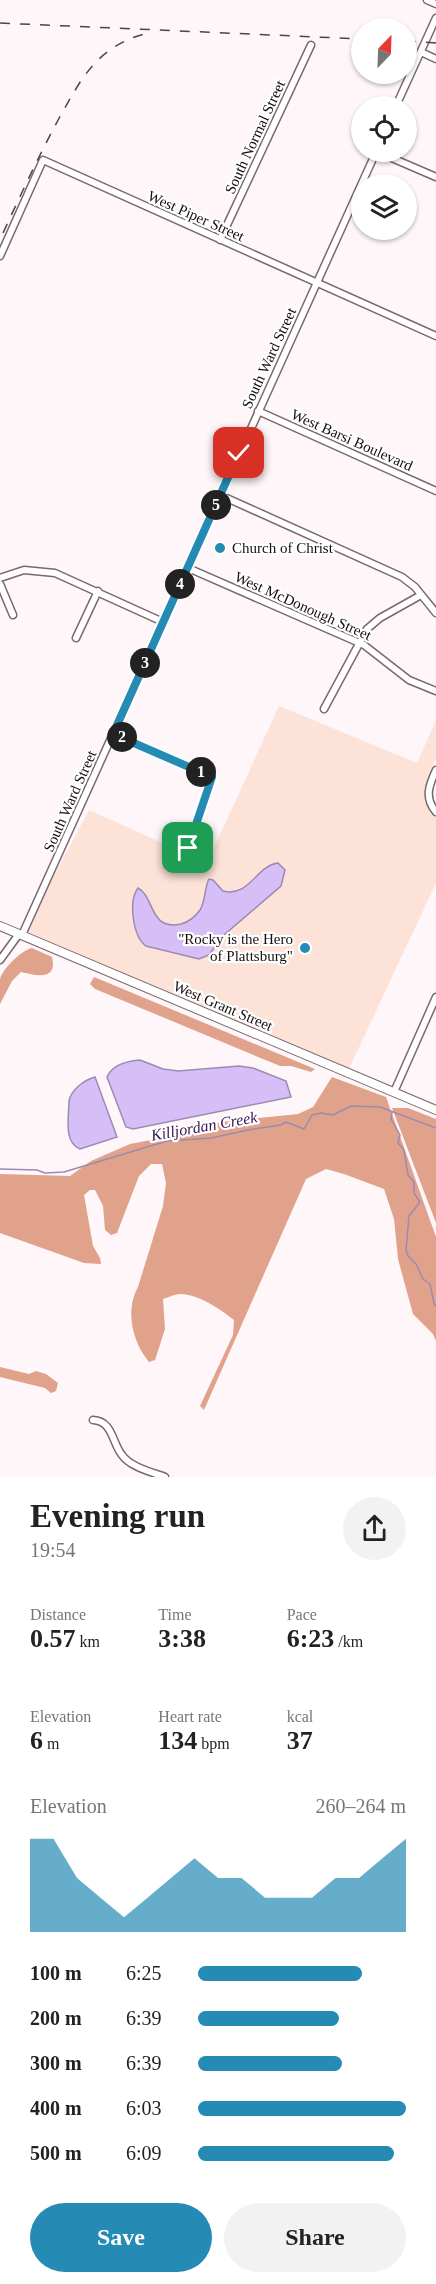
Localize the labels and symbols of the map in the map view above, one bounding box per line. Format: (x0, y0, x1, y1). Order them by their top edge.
north arrow (351, 18, 417, 84)
street label: South Normal Street (222, 77, 289, 196)
street label: West Piper Street (145, 188, 247, 245)
street label: South Ward Street (239, 304, 300, 411)
street label: West Barsi Boulevard (289, 406, 416, 474)
pin (213, 427, 264, 478)
pin: 5 (201, 490, 231, 520)
place label: Church of Christ (232, 540, 334, 556)
marker: Church of Christ (213, 541, 227, 555)
pin: 4 (165, 569, 195, 599)
street label: West McDonough Street (232, 569, 375, 644)
pin: 3 (130, 648, 160, 678)
pin: 2 (107, 722, 137, 752)
street label: South Ward Street (40, 747, 100, 854)
pin: 1 (186, 757, 216, 787)
pin (162, 822, 213, 873)
place label: "Rocky is the Hero of Plattsburg" (178, 931, 293, 964)
marker: "Rocky is the Hero of Plattsburg" (298, 941, 312, 955)
street label: West Grant Street (171, 978, 276, 1034)
water label: Killjordan Creek (149, 1108, 260, 1145)

